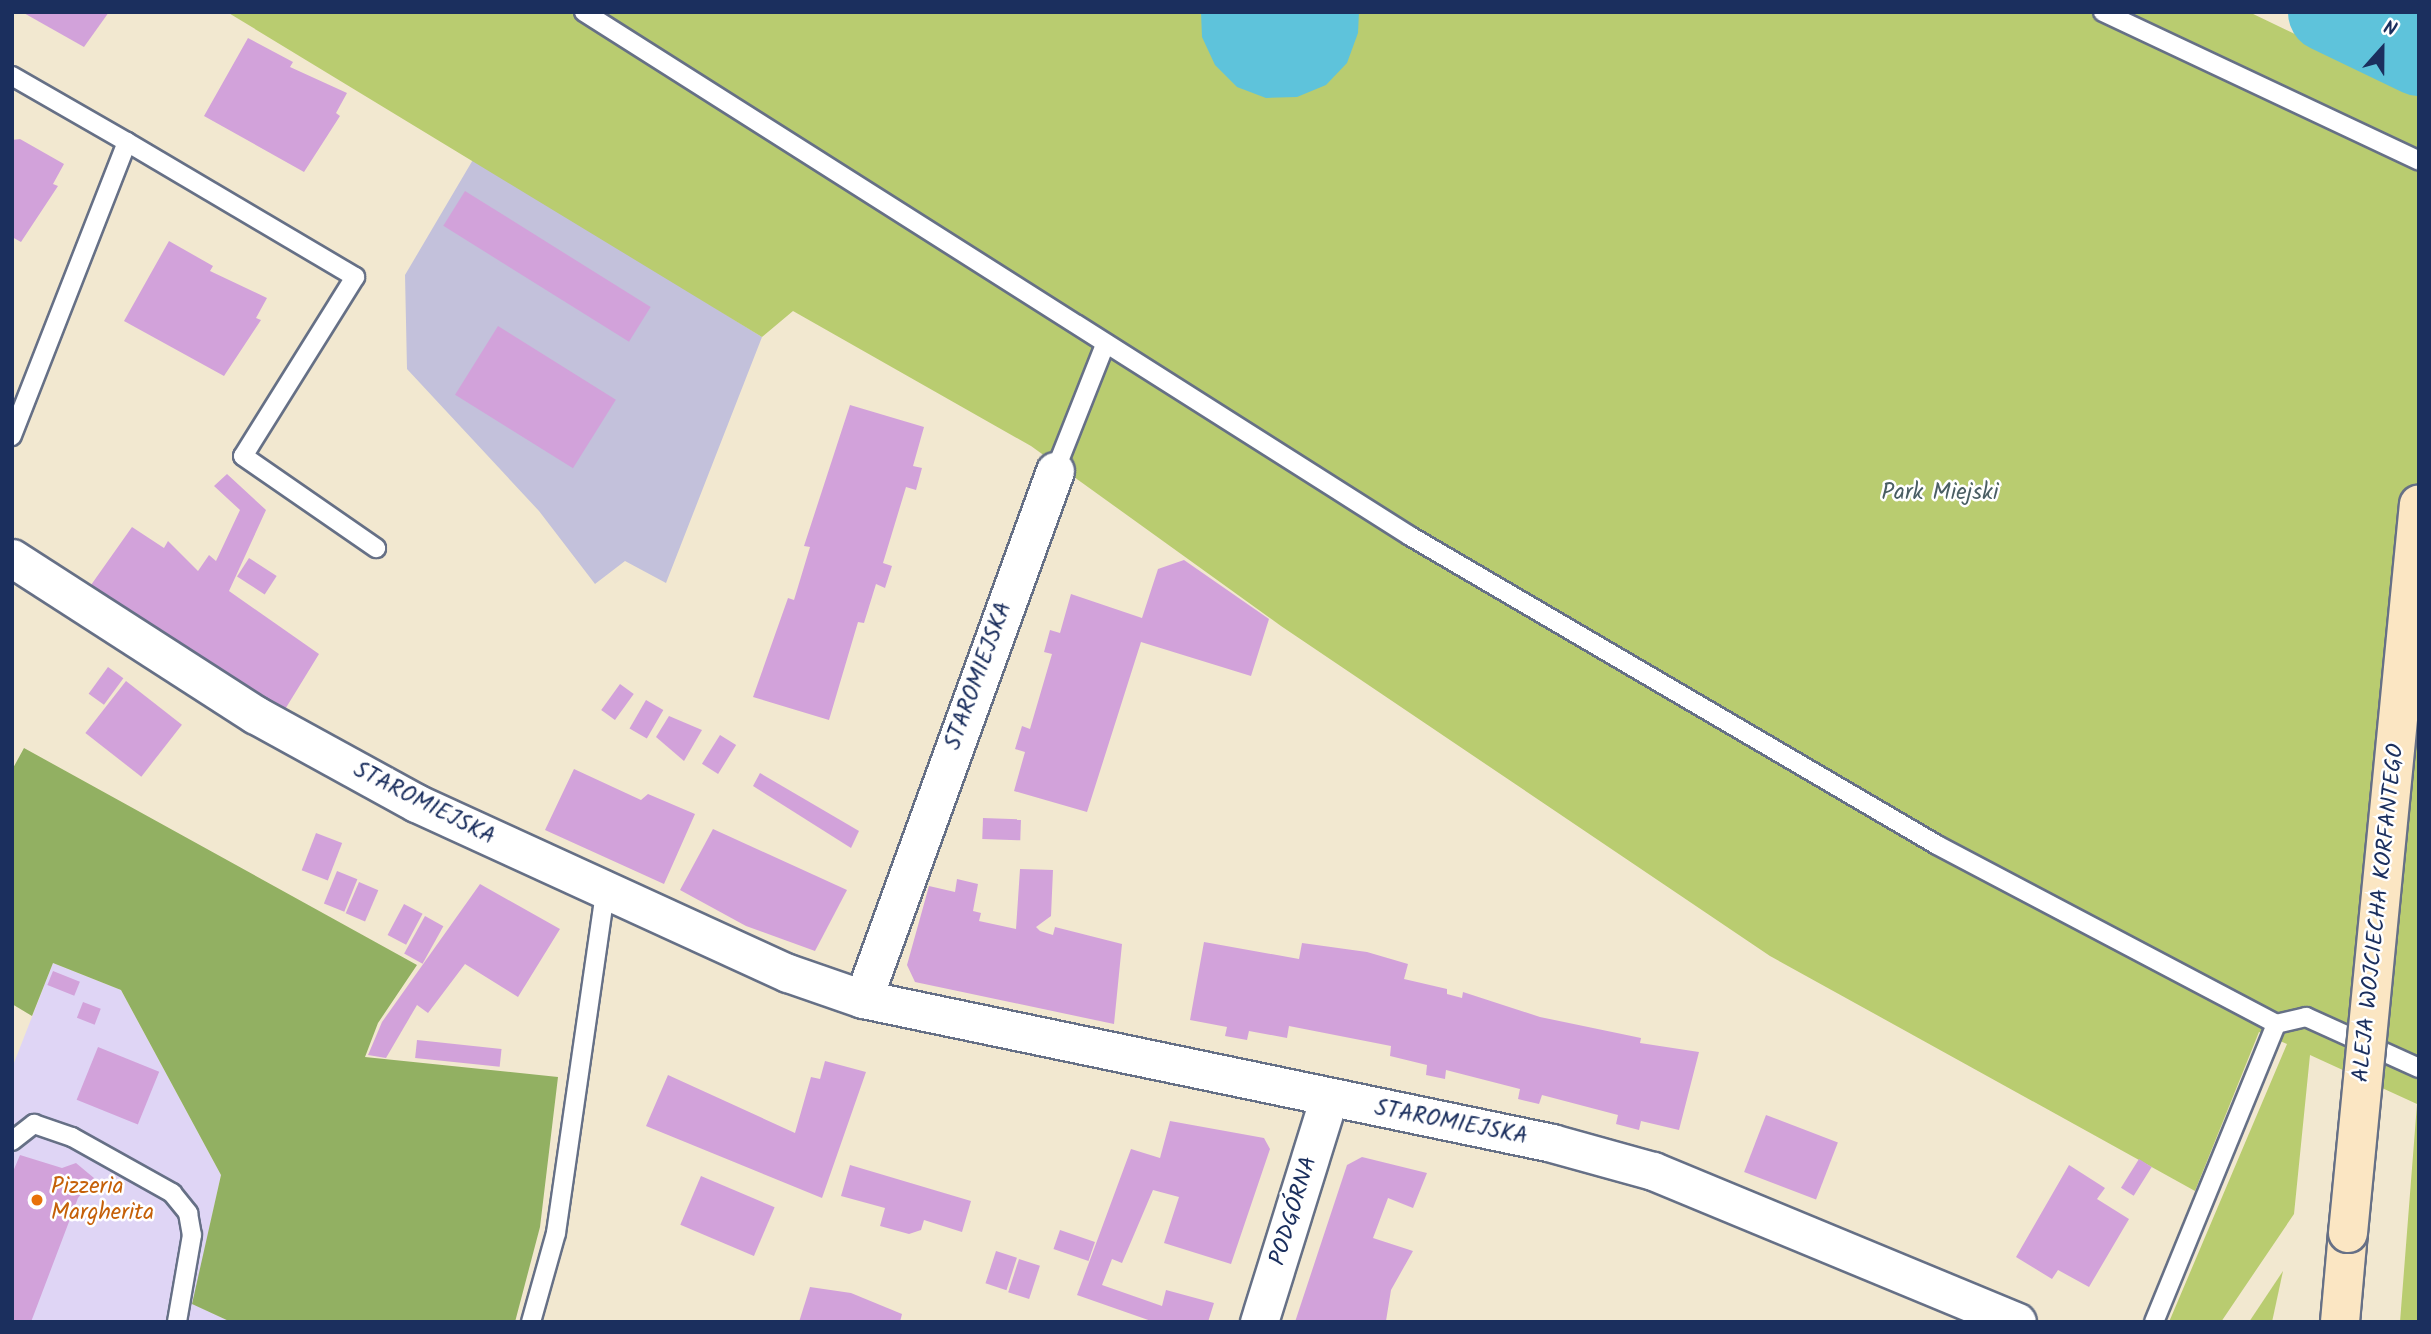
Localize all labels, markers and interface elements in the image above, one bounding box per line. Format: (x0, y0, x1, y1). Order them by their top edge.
text: N (2379, 13, 2401, 46)
north arrow (2347, 14, 2417, 84)
park label: Park Miejski (1882, 479, 1998, 507)
street label: STAROMIEJSKA (939, 598, 1019, 754)
street label: ALEJA WOJCIECHA KORFANTEGO (2347, 742, 2411, 1084)
street label: STAROMIEJSKA (349, 756, 499, 852)
street label: STAROMIEJSKA (1372, 1095, 1530, 1151)
street label: PODGÓRNA (1264, 1153, 1324, 1269)
place label: Pizzeria Margherita (51, 1173, 154, 1227)
marker: Pizzeria Margherita (29, 1192, 45, 1208)

